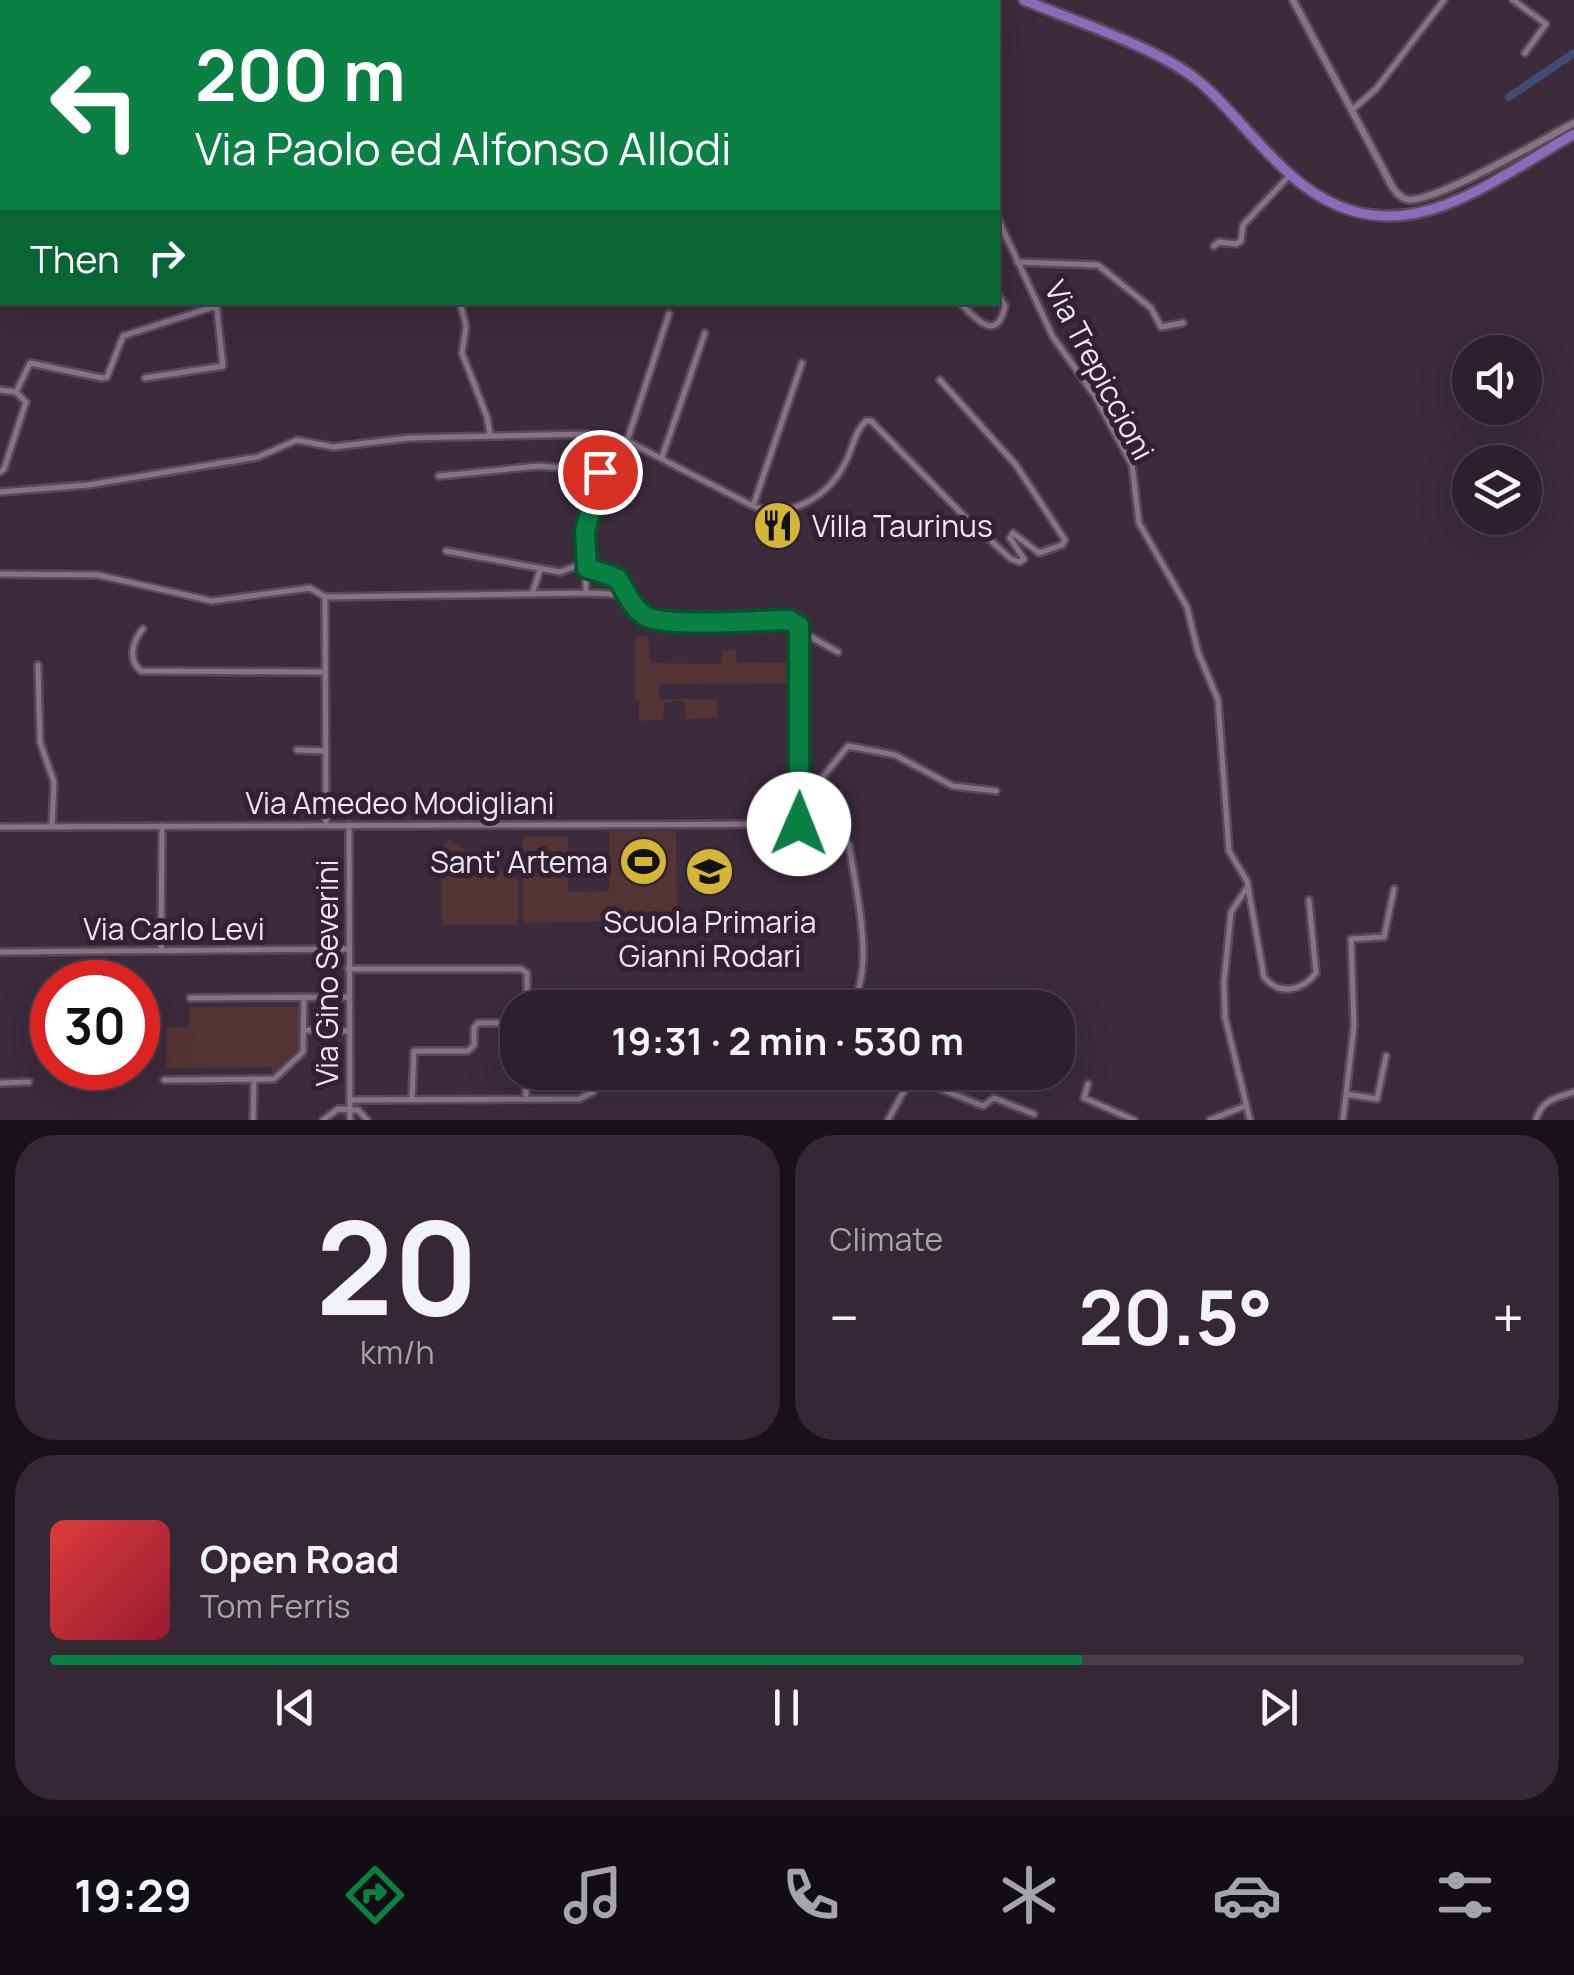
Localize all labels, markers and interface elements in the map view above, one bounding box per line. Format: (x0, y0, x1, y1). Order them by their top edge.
text: 200 m (195, 26, 406, 122)
icon: left (30, 40, 160, 170)
text: Via Paolo ed Alfonso Allodi (195, 117, 732, 179)
icon: right (139, 230, 194, 285)
text: Then (30, 232, 119, 284)
street label: Via Trepiccioni (1035, 273, 1165, 467)
map controls (1452, 335, 1542, 535)
button: sound (1452, 335, 1542, 425)
pin (558, 430, 643, 515)
icon: arrive (573, 445, 628, 500)
button: layers (1452, 445, 1542, 535)
restaurant icon: Villa Taurinus (751, 499, 803, 551)
place label: Villa Taurinus (812, 505, 993, 546)
position arrow (747, 772, 851, 876)
street label: Via Amedeo Modigliani (245, 782, 555, 823)
sports icon: Sant' Artema (617, 835, 669, 887)
place label: Sant' Artema (430, 841, 608, 882)
school or university icon: Scuola Primaria Gianni Rodari (684, 846, 736, 898)
street label: Via Gino Severini (306, 859, 347, 1087)
place label: Scuola Primaria Gianni Rodari (604, 901, 816, 976)
street label: Via Carlo Levi (83, 908, 265, 949)
speed limit sign: 30 (30, 960, 160, 1090)
text: 19:31 · 2 min · 530 m (611, 1014, 964, 1066)
text: 20 (316, 1176, 479, 1354)
text: Climate (830, 1217, 943, 1261)
text: 20.5° (1079, 1265, 1273, 1368)
text: − (830, 1279, 859, 1355)
text: + (1492, 1279, 1524, 1355)
text: km/h (360, 1330, 434, 1374)
text: Open Road (200, 1532, 399, 1584)
text: Tom Ferris (200, 1584, 351, 1628)
icon: previous (268, 1680, 323, 1735)
icon: pause (759, 1680, 814, 1735)
icon: next (1251, 1680, 1306, 1735)
icon: directions (340, 1860, 410, 1930)
icon: music (558, 1860, 628, 1930)
icon: phone (776, 1860, 846, 1930)
icon: climate (994, 1860, 1064, 1930)
icon: car (1212, 1860, 1282, 1930)
icon: filters (1430, 1860, 1500, 1930)
text: 19:29 (74, 1864, 192, 1926)

